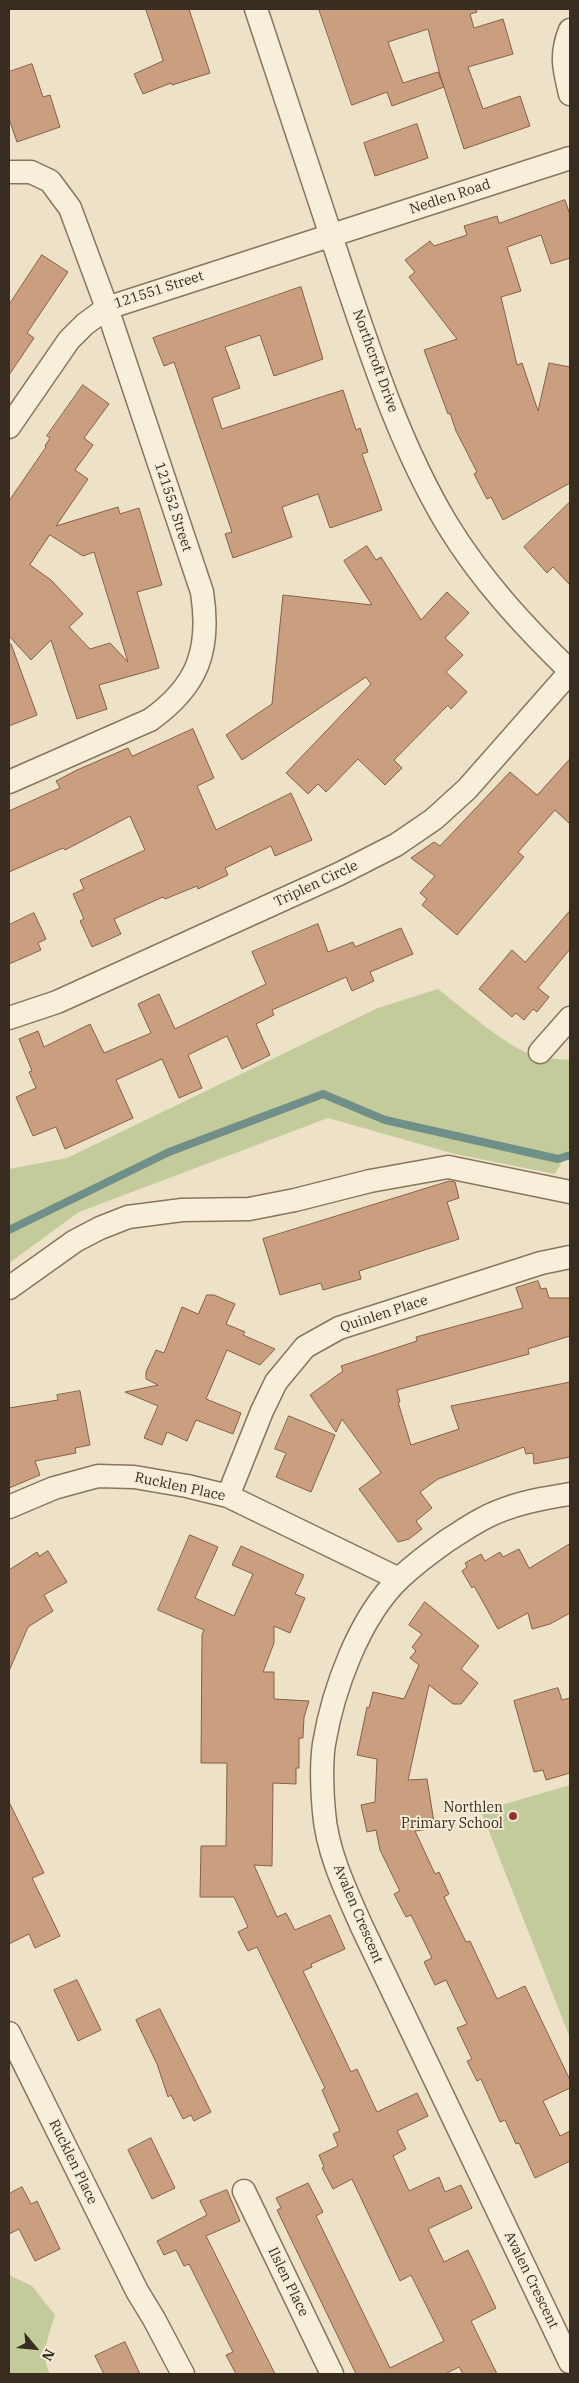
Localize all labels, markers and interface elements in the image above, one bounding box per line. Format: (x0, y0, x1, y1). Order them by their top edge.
street label: Nedlen Road (407, 176, 493, 218)
street label: 121551 Street (112, 268, 206, 312)
street label: Northcroft Drive (349, 307, 401, 415)
street label: 121552 Street (151, 460, 195, 554)
street label: Triplen Circle (271, 857, 361, 911)
street label: Quinlen Place (338, 1292, 430, 1336)
street label: Rucklen Place (133, 1469, 227, 1505)
place label: Northlen Primary School (401, 1800, 503, 1832)
marker: Northlen Primary School (507, 1810, 519, 1822)
street label: Avalen Crescent (330, 1862, 386, 1966)
street label: Rucklen Place (45, 2117, 101, 2207)
street label: Avalen Crescent (500, 2229, 562, 2331)
street label: Ilslen Place (264, 2245, 312, 2319)
north arrow (10, 2323, 60, 2373)
text: N (38, 2346, 59, 2364)

